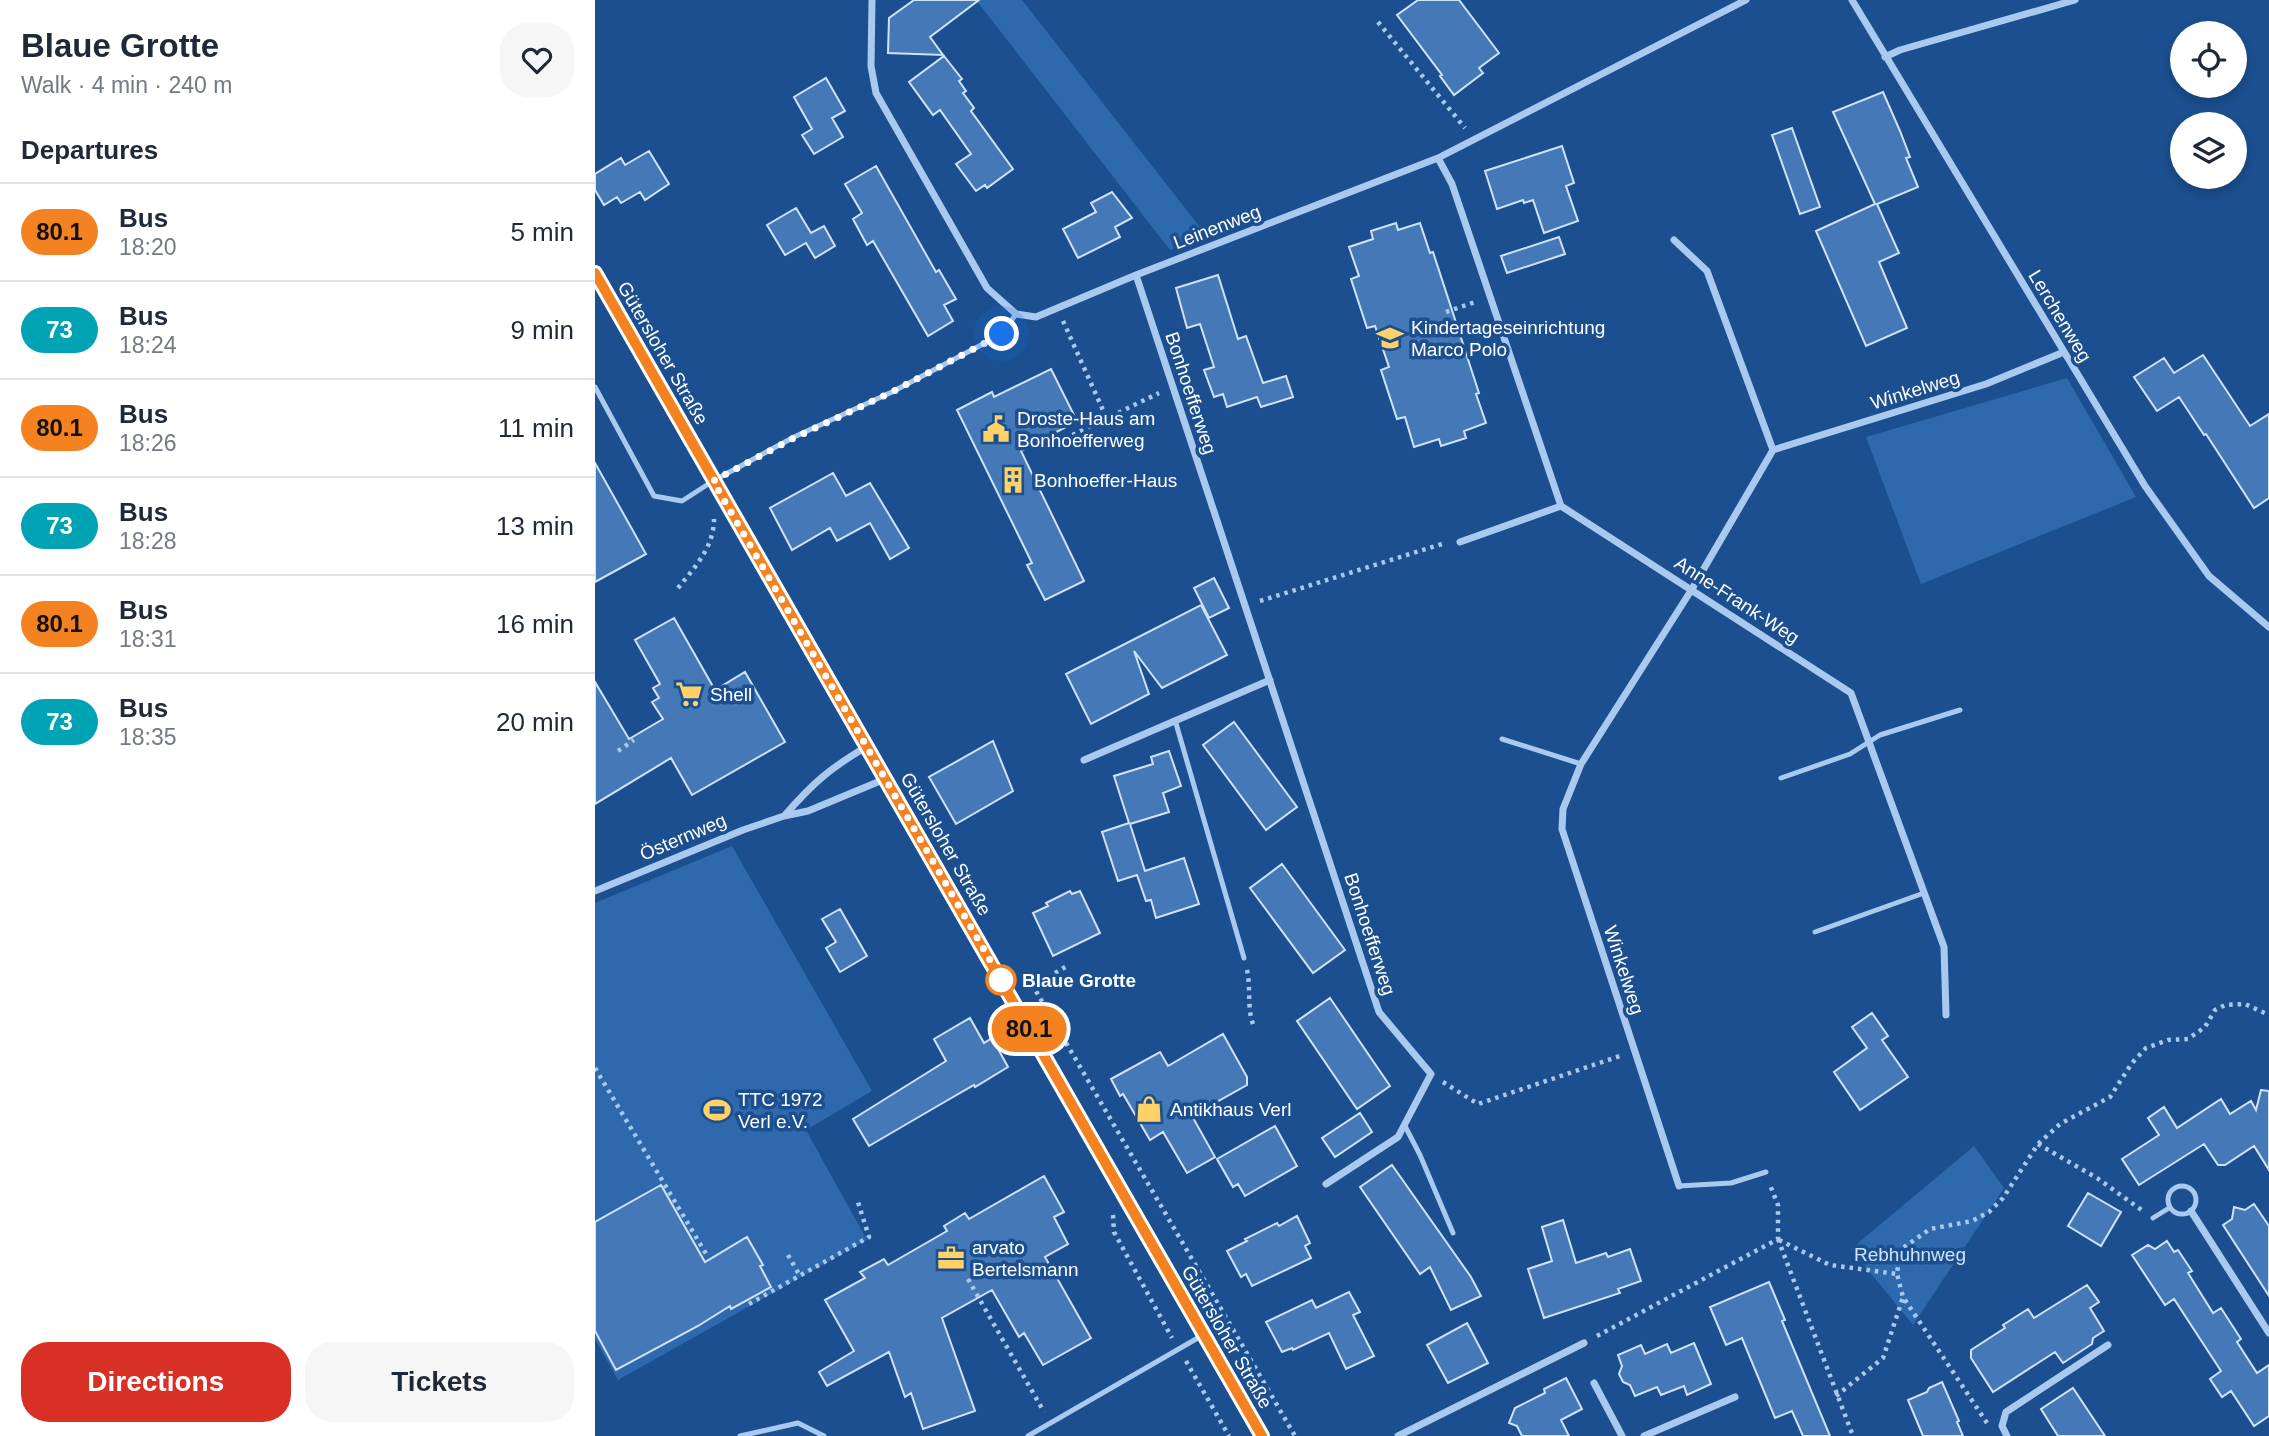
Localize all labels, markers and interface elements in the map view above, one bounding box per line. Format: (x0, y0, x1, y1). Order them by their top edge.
map controls (2170, 21, 2247, 189)
button: locate (2170, 21, 2247, 98)
button: heart (500, 23, 574, 97)
text: Blaue Grotte (21, 27, 219, 64)
text: Walk · 4 min · 240 m (21, 72, 232, 98)
button: layers (2170, 112, 2247, 189)
text: Departures (21, 135, 158, 165)
street label: Leinenweg (1170, 201, 1264, 253)
text: Bus (119, 203, 168, 233)
text: 5 min (510, 217, 574, 247)
text: 80.1 (36, 218, 83, 245)
text: 18:20 (119, 234, 177, 260)
street label: Lerchenweg (2024, 266, 2096, 366)
street label: Gütersloher Straße (614, 278, 712, 428)
text: Bus (119, 301, 168, 331)
text: 9 min (510, 315, 574, 345)
text: 73 (46, 316, 73, 343)
your location (984, 316, 1019, 351)
place label: Kindertageseinrichtung Marco Polo (1411, 317, 1605, 360)
school or university icon: Kindertageseinrichtung Marco Polo (1375, 323, 1405, 353)
street label: Bonhoefferweg (1161, 329, 1221, 457)
text: 18:24 (119, 332, 177, 358)
street label: Winkelweg (1868, 367, 1962, 413)
text: Bus (119, 399, 168, 429)
place label: Droste-Haus am Bonhoefferweg (1017, 408, 1155, 451)
text: 11 min (498, 413, 574, 443)
text: 80.1 (36, 414, 83, 441)
public building icon: Droste-Haus am Bonhoefferweg (981, 414, 1011, 444)
text: 18:26 (119, 430, 177, 456)
building icon: Bonhoeffer-Haus (998, 465, 1028, 495)
place label: Bonhoeffer-Haus (1034, 470, 1177, 491)
text: Bus (119, 497, 168, 527)
text: 13 min (496, 511, 574, 541)
text: 73 (46, 512, 73, 539)
text: 18:28 (119, 528, 177, 554)
street label: Anne-Frank-Weg (1671, 552, 1803, 648)
text: Bus (119, 595, 168, 625)
text: 16 min (496, 609, 574, 639)
text: 80.1 (36, 610, 83, 637)
text: 18:31 (119, 626, 177, 652)
supermarket icon: Shell (674, 679, 704, 709)
place label: Shell (710, 684, 752, 705)
text: Bus (119, 693, 168, 723)
text: 20 min (496, 707, 574, 737)
text: 73 (46, 708, 73, 735)
text: 18:35 (119, 724, 177, 750)
street label: Gütersloher Straße (897, 769, 995, 919)
street label: Östernweg (637, 809, 729, 865)
street label: Bonhoefferweg (1340, 870, 1400, 998)
street label: Winkelweg (1600, 923, 1648, 1017)
marker: Blaue Grotte (986, 965, 1016, 995)
place label: Blaue Grotte (1022, 970, 1136, 991)
line badge: 80.1 (980, 1006, 1078, 1052)
text: 80.1 (1006, 1015, 1052, 1042)
place label: TTC 1972 Verl e.V. (738, 1089, 822, 1132)
shop icon: Antikhaus Verl (1134, 1094, 1164, 1124)
sports icon: TTC 1972 Verl e.V. (702, 1095, 732, 1125)
place label: Antikhaus Verl (1170, 1099, 1291, 1120)
place label: arvato Bertelsmann (972, 1237, 1079, 1280)
office icon: arvato Bertelsmann (936, 1243, 966, 1273)
park label: Rebhuhnweg (1854, 1244, 1966, 1265)
street label: Gütersloher Straße (1178, 1262, 1276, 1412)
button: Directions (21, 1342, 291, 1422)
button: Tickets (305, 1342, 574, 1422)

